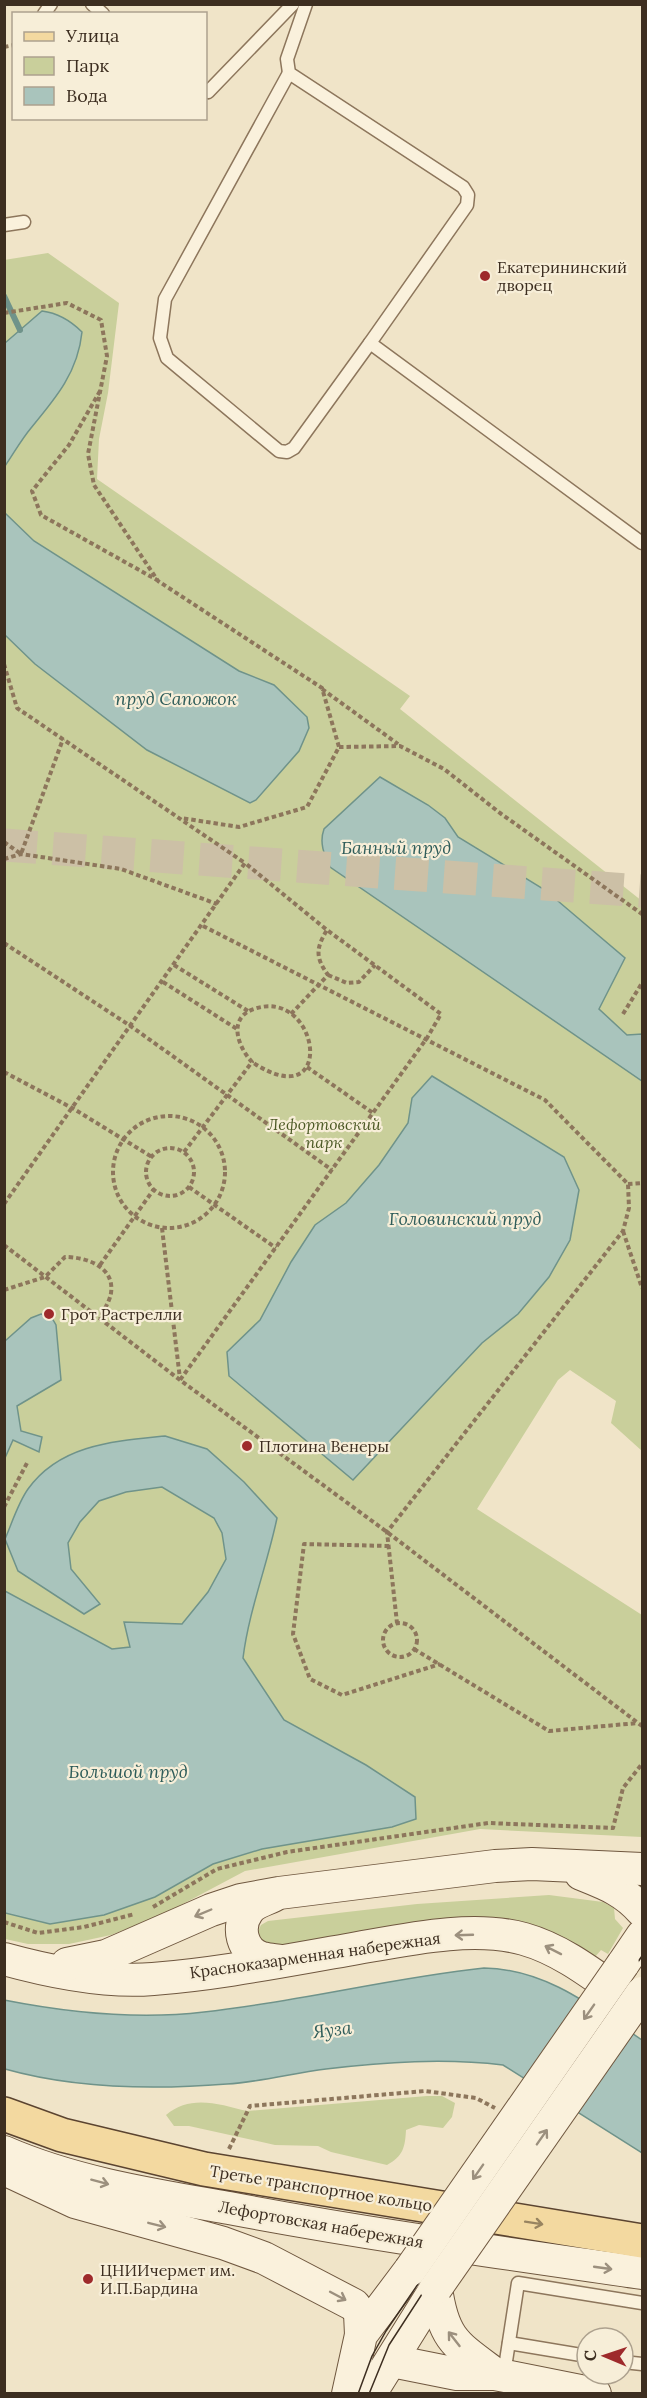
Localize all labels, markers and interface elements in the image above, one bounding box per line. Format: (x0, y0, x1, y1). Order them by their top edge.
legend (12, 12, 207, 120)
text: Улица (65, 24, 119, 47)
text: Парк (66, 54, 110, 77)
text: Вода (66, 84, 108, 107)
place label: Екатерининский дворец (497, 257, 627, 295)
marker: Екатерининский дворец (478, 269, 492, 283)
water label: пруд Сапожок (115, 687, 237, 710)
water label: Банный пруд (341, 836, 451, 859)
park label: Лефортовский парк (267, 1114, 381, 1152)
water label: Головинский пруд (389, 1207, 541, 1230)
place label: Грот Растрелли (61, 1304, 182, 1324)
marker: Грот Растрелли (42, 1307, 56, 1321)
place label: Плотина Венеры (259, 1436, 389, 1456)
marker: Плотина Венеры (240, 1439, 254, 1453)
water label: Большой пруд (68, 1760, 188, 1783)
one-way arrow (194, 1909, 212, 1920)
street label: Красноказарменная набережная (188, 1927, 442, 1983)
one-way arrow (454, 1929, 474, 1940)
one-way arrow (544, 1944, 562, 1956)
one-way arrow (583, 2003, 595, 2020)
water label: Яуза (311, 2016, 353, 2043)
one-way arrow (536, 2129, 548, 2146)
street label: Третье транспортное кольцо (208, 2161, 434, 2215)
one-way arrow (472, 2163, 484, 2180)
one-way arrow (90, 2177, 109, 2189)
street label: Лефортовская набережная (217, 2196, 425, 2252)
one-way arrow (523, 2218, 543, 2229)
one-way arrow (148, 2220, 167, 2232)
place label: ЦНИИчермет им. И.П.Бардина (100, 2260, 235, 2298)
one-way arrow (592, 2262, 612, 2273)
marker: ЦНИИчермет им. И.П.Бардина (81, 2272, 95, 2286)
one-way arrow (329, 2290, 346, 2302)
north arrow (575, 2326, 635, 2386)
one-way arrow (447, 2331, 460, 2347)
text: С (580, 2350, 600, 2361)

